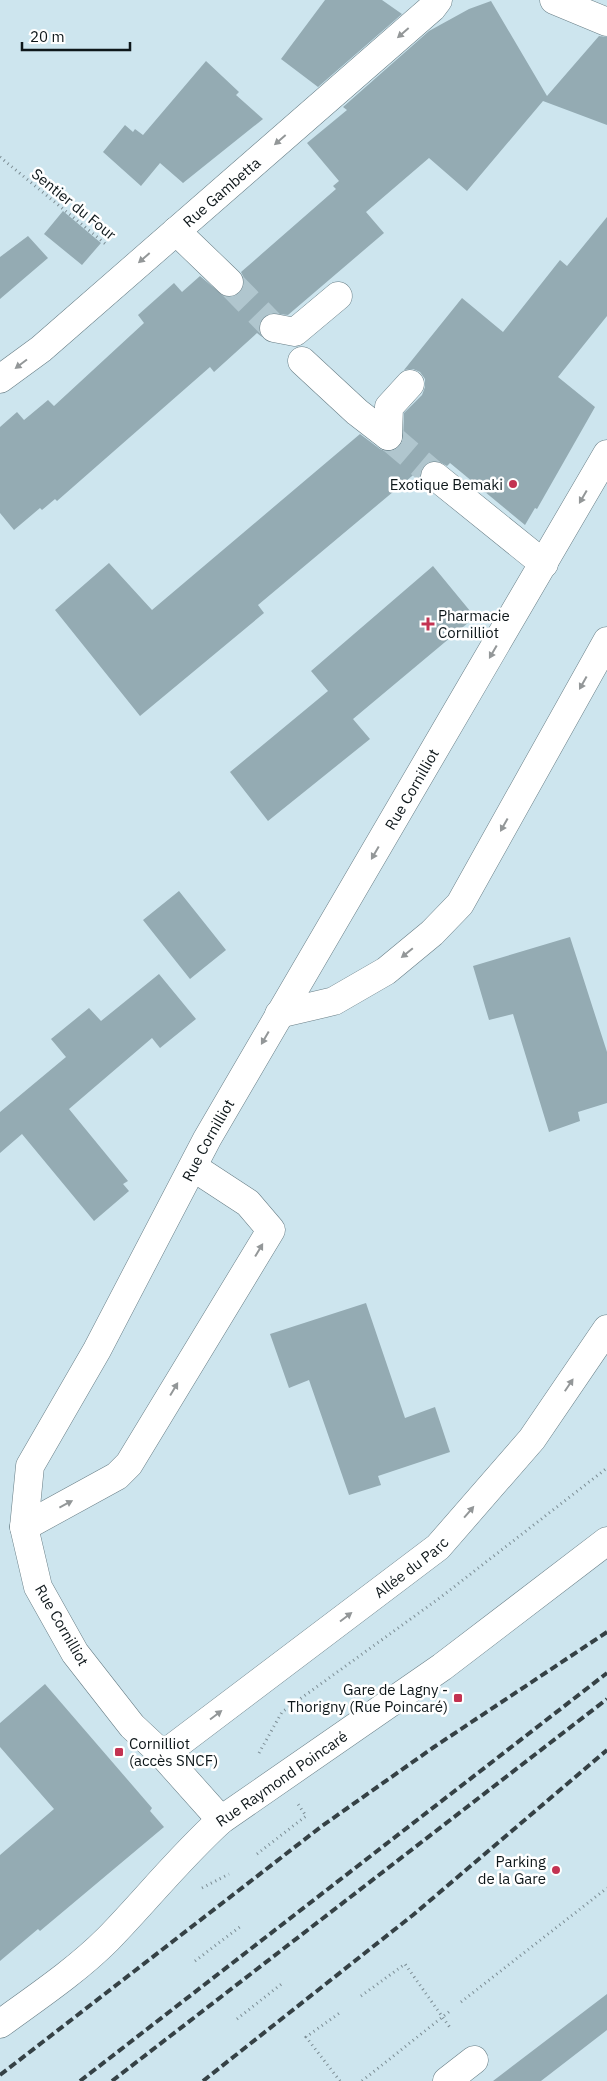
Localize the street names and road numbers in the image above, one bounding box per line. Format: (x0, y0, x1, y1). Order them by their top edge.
street label: Rue Gambetta (179, 153, 264, 231)
street label: Sentier du Four (28, 164, 120, 244)
street label: Rue Cornilliot (380, 745, 443, 833)
street label: Rue Cornilliot (177, 1095, 238, 1184)
street label: Allée du Parc (370, 1533, 452, 1602)
street label: Rue Cornilliot (31, 1581, 93, 1669)
street label: Rue Raymond Poincaré (212, 1726, 351, 1830)

